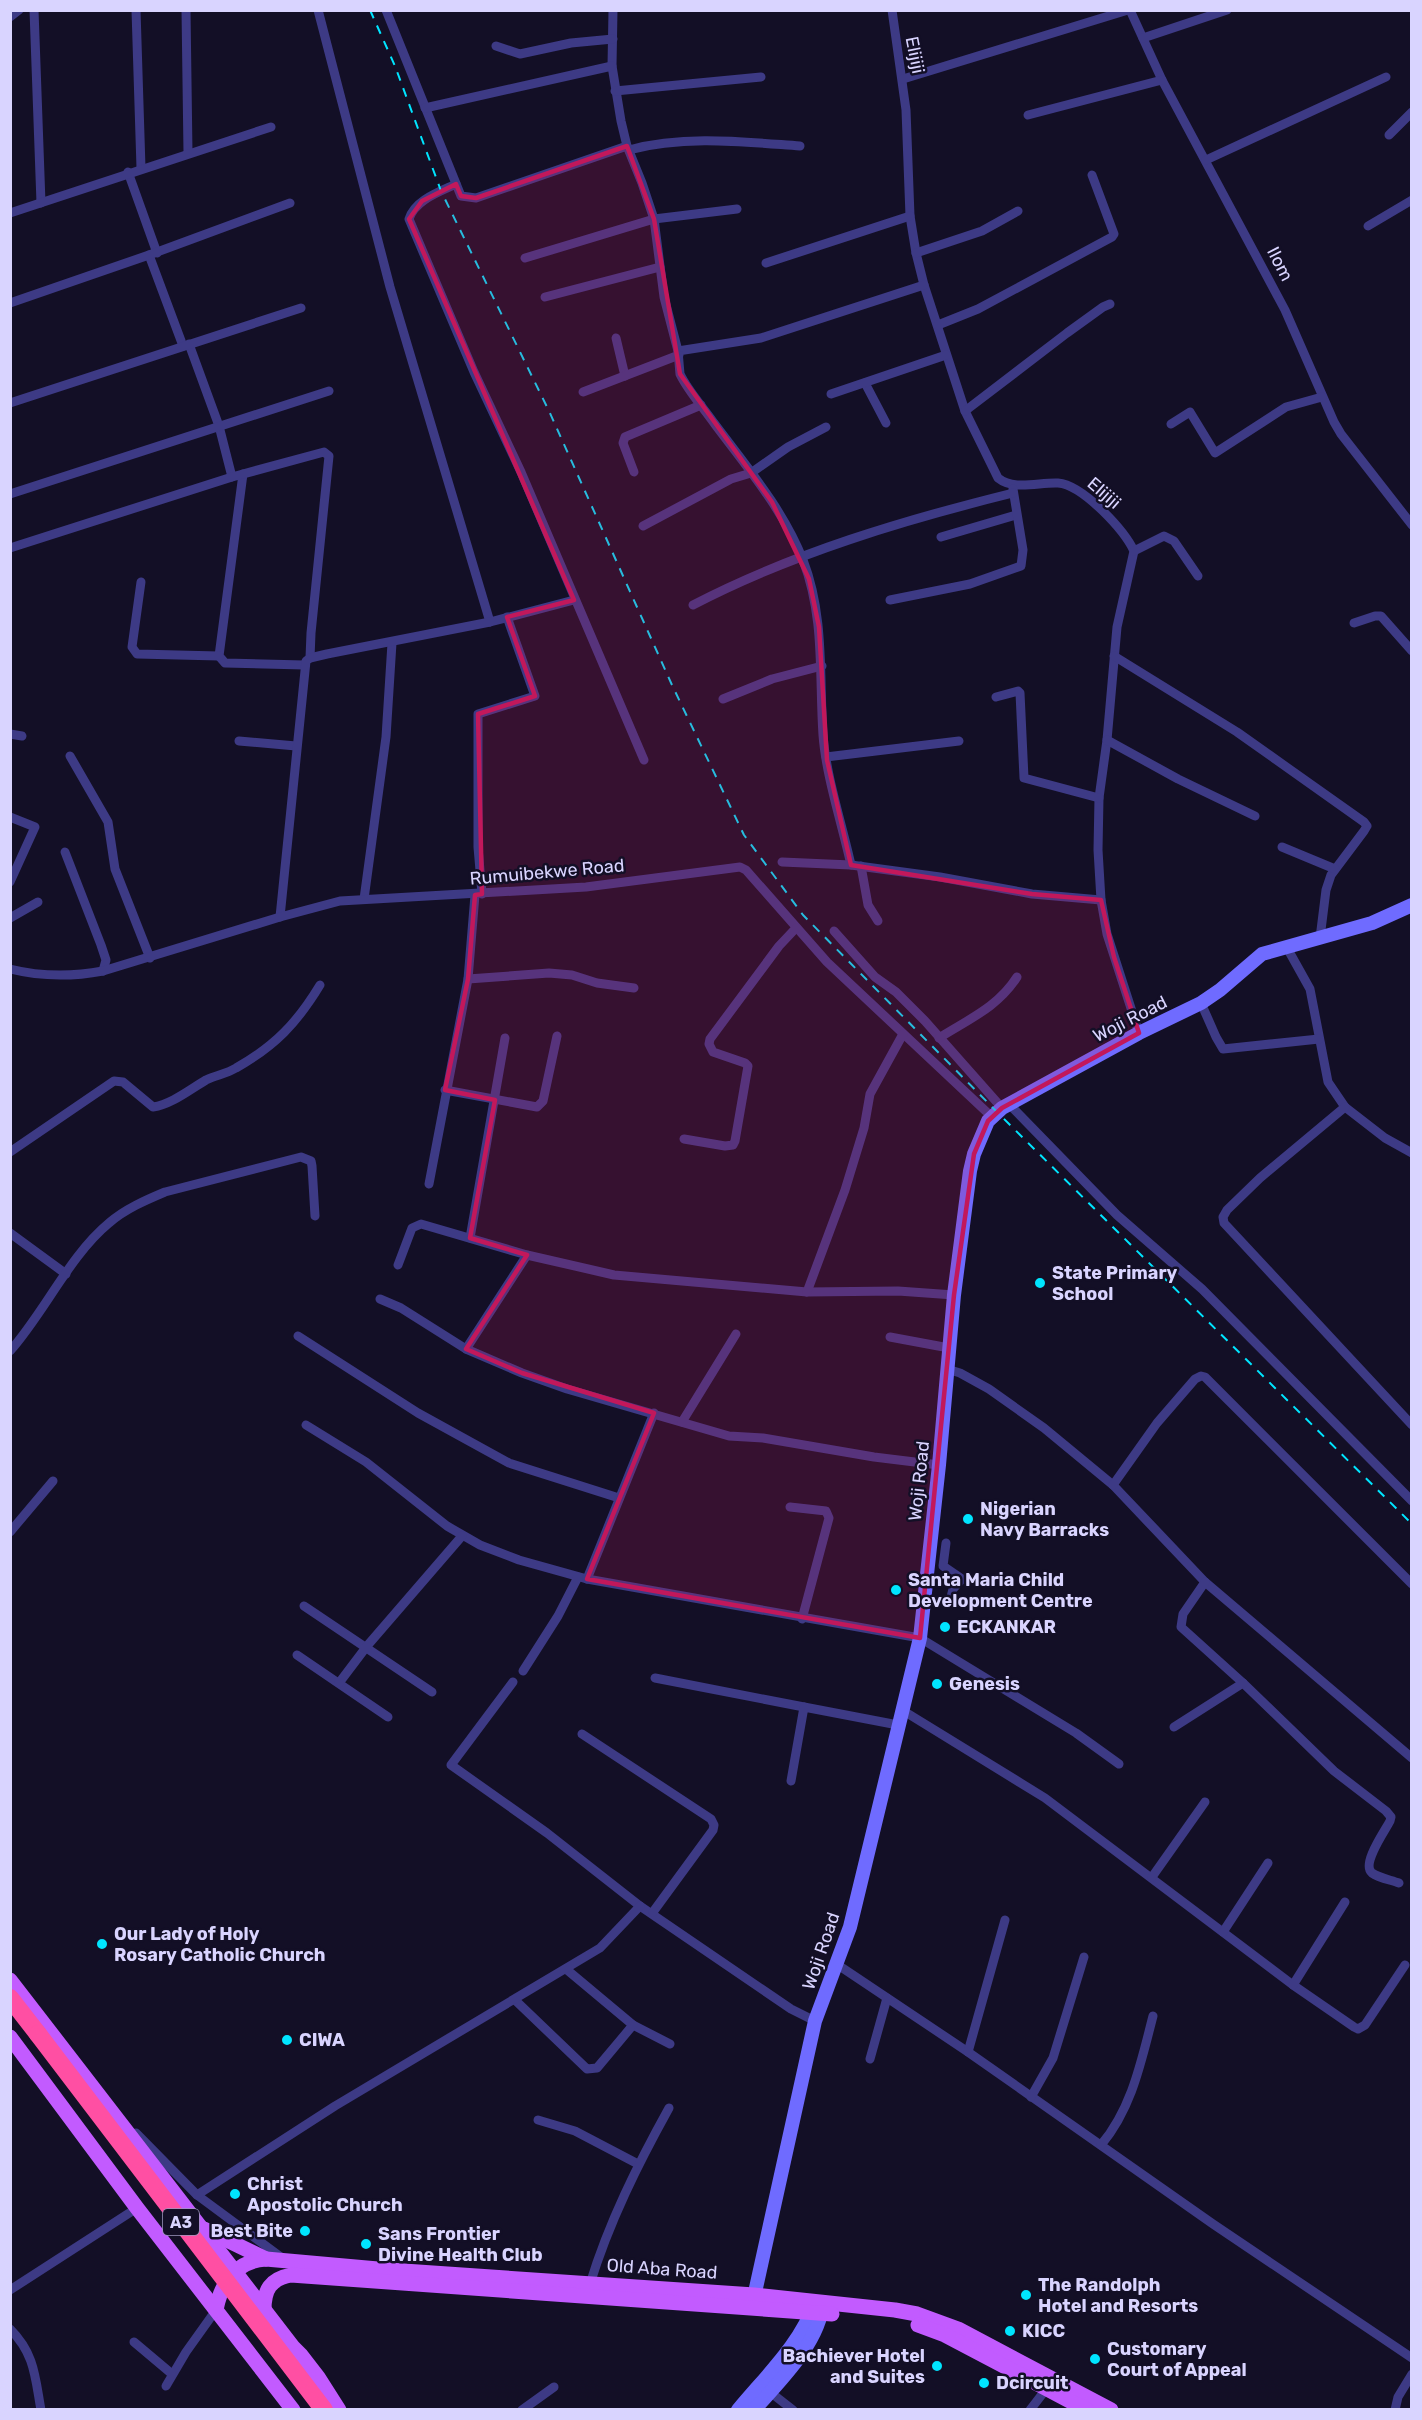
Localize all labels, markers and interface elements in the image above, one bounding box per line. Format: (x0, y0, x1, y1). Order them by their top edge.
street label: Elijiji (901, 34, 929, 76)
street label: Ilom (1262, 243, 1298, 285)
street label: Elijiji (1083, 472, 1125, 514)
street label: Rumuibekwe Road (469, 854, 625, 890)
street label: Woji Road (1089, 991, 1171, 1047)
place label: State Primary School (1052, 1262, 1178, 1305)
marker: State Primary School (1033, 1276, 1047, 1290)
street label: Woji Road (904, 1440, 934, 1522)
place label: Nigerian Navy Barracks (980, 1498, 1109, 1541)
marker: Nigerian Navy Barracks (961, 1512, 975, 1526)
place label: Santa Maria Child Development Centre (908, 1569, 1093, 1612)
marker: Santa Maria Child Development Centre (889, 1583, 903, 1597)
place label: ECKANKAR (957, 1616, 1056, 1638)
marker: ECKANKAR (938, 1620, 952, 1634)
place label: Genesis (949, 1673, 1020, 1695)
marker: Genesis (930, 1677, 944, 1691)
street label: Woji Road (798, 1909, 844, 1993)
place label: Our Lady of Holy Rosary Catholic Church (114, 1923, 326, 1966)
marker: Our Lady of Holy Rosary Catholic Church (95, 1937, 109, 1951)
place label: CIWA (299, 2029, 345, 2051)
marker: CIWA (280, 2033, 294, 2047)
place label: Christ Apostolic Church (247, 2173, 403, 2216)
marker: Christ Apostolic Church (228, 2187, 242, 2201)
road number: A3 (163, 2209, 199, 2235)
place label: Best Bite (211, 2220, 293, 2242)
place label: Sans Frontier Divine Health Club (378, 2223, 542, 2266)
marker: Best Bite (298, 2224, 312, 2238)
marker: Sans Frontier Divine Health Club (359, 2237, 373, 2251)
street label: Old Aba Road (606, 2254, 718, 2284)
place label: The Randolph Hotel and Resorts (1038, 2274, 1198, 2317)
marker: The Randolph Hotel and Resorts (1019, 2288, 1033, 2302)
place label: KICC (1022, 2320, 1065, 2342)
marker: KICC (1003, 2324, 1017, 2338)
place label: Customary Court of Appeal (1107, 2338, 1247, 2381)
place label: Bachiever Hotel and Suites (783, 2345, 925, 2388)
marker: Customary Court of Appeal (1088, 2352, 1102, 2366)
marker: Bachiever Hotel and Suites (930, 2359, 944, 2373)
place label: Dcircuit (996, 2372, 1068, 2394)
marker: Dcircuit (977, 2376, 991, 2390)

